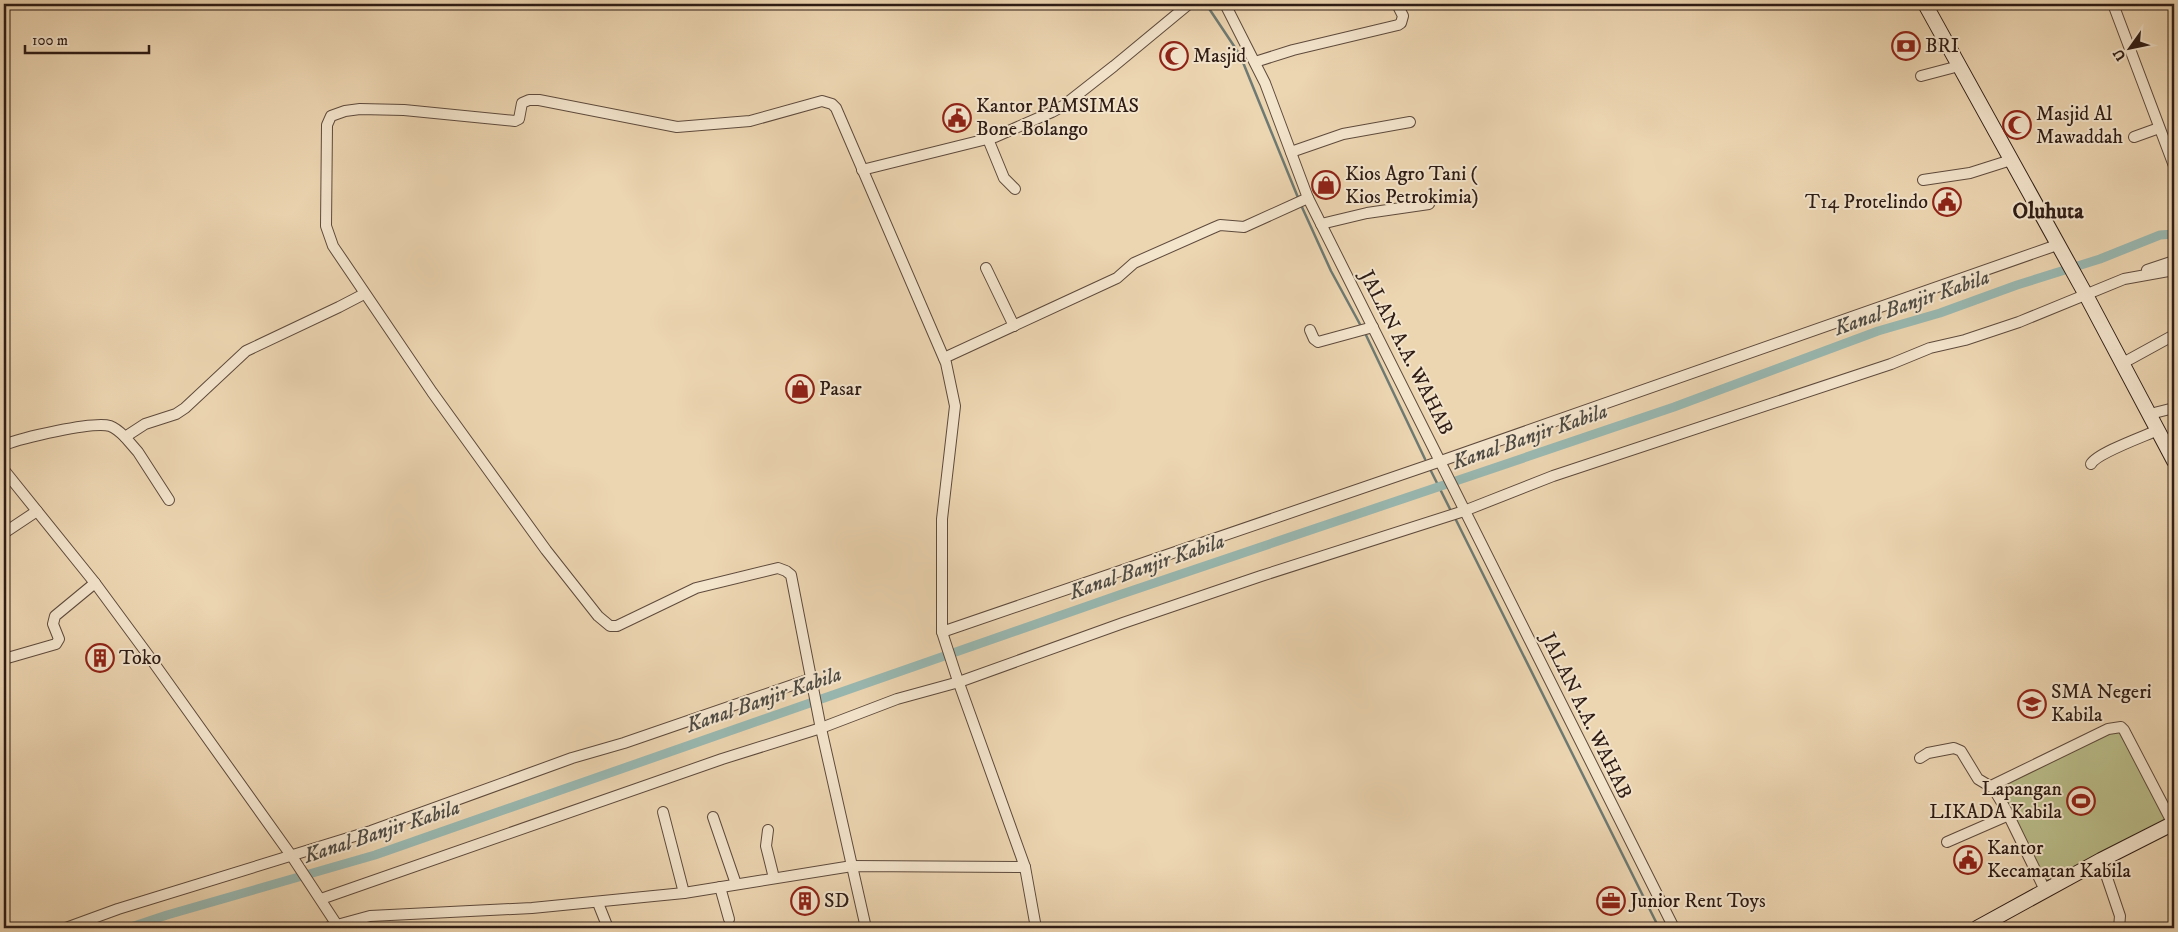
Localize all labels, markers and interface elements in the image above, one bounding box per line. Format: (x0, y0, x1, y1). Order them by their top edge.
scale bar (25, 22, 149, 54)
north arrow (2106, 22, 2156, 72)
text: 100 m (32, 31, 68, 50)
bank icon: BRI (1891, 31, 1921, 61)
place label: BRI (1925, 34, 1959, 59)
mosque icon: Masjid (1159, 41, 1189, 71)
place label: Masjid (1193, 44, 1246, 69)
text: U (2109, 45, 2130, 64)
place label: Kantor PAMSIMAS Bone Bolango (976, 94, 1139, 142)
place label: Masjid Al Mawaddah (2036, 102, 2123, 150)
public building icon: Kantor PAMSIMAS Bone Bolango (942, 103, 972, 133)
mosque icon: Masjid Al Mawaddah (2002, 110, 2032, 140)
place label: Kios Agro Tani ( Kios Petrokimia) (1345, 162, 1479, 210)
shop icon: Kios Agro Tani ( Kios Petrokimia) (1311, 170, 1341, 200)
public building icon: T14 Protelindo (1932, 187, 1962, 217)
place label: T14 Protelindo (1805, 190, 1928, 215)
district label: Oluhuta (2013, 198, 2084, 225)
water label: Kanal Banjir Kabila (1830, 264, 1993, 342)
street label: JALAN A.A. WAHAB (1353, 265, 1458, 440)
shop icon: Pasar (785, 374, 815, 404)
place label: Pasar (819, 377, 862, 402)
water label: Kanal Banjir Kabila (1448, 398, 1611, 476)
water label: Kanal Banjir Kabila (1065, 528, 1228, 606)
street label: JALAN A.A. WAHAB (1534, 627, 1637, 803)
building icon: Toko (85, 643, 115, 673)
place label: Toko (119, 646, 161, 671)
water label: Kanal Banjir Kabila (682, 661, 845, 739)
place label: SMA Negeri Kabila (2051, 680, 2152, 728)
school or university icon: SMA Negeri Kabila (2017, 689, 2047, 719)
place label: Lapangan LIKADA Kabila (1929, 777, 2063, 825)
sports icon: Lapangan LIKADA Kabila (2066, 786, 2096, 816)
water label: Kanal Banjir Kabila (300, 794, 463, 870)
place label: Kantor Kecamatan Kabila (1987, 836, 2131, 884)
public building icon: Kantor Kecamatan Kabila (1953, 845, 1983, 875)
building icon: SD (790, 886, 820, 916)
office icon: Junior Rent Toys (1596, 886, 1626, 916)
place label: SD (824, 889, 849, 914)
place label: Junior Rent Toys (1628, 889, 1766, 914)

